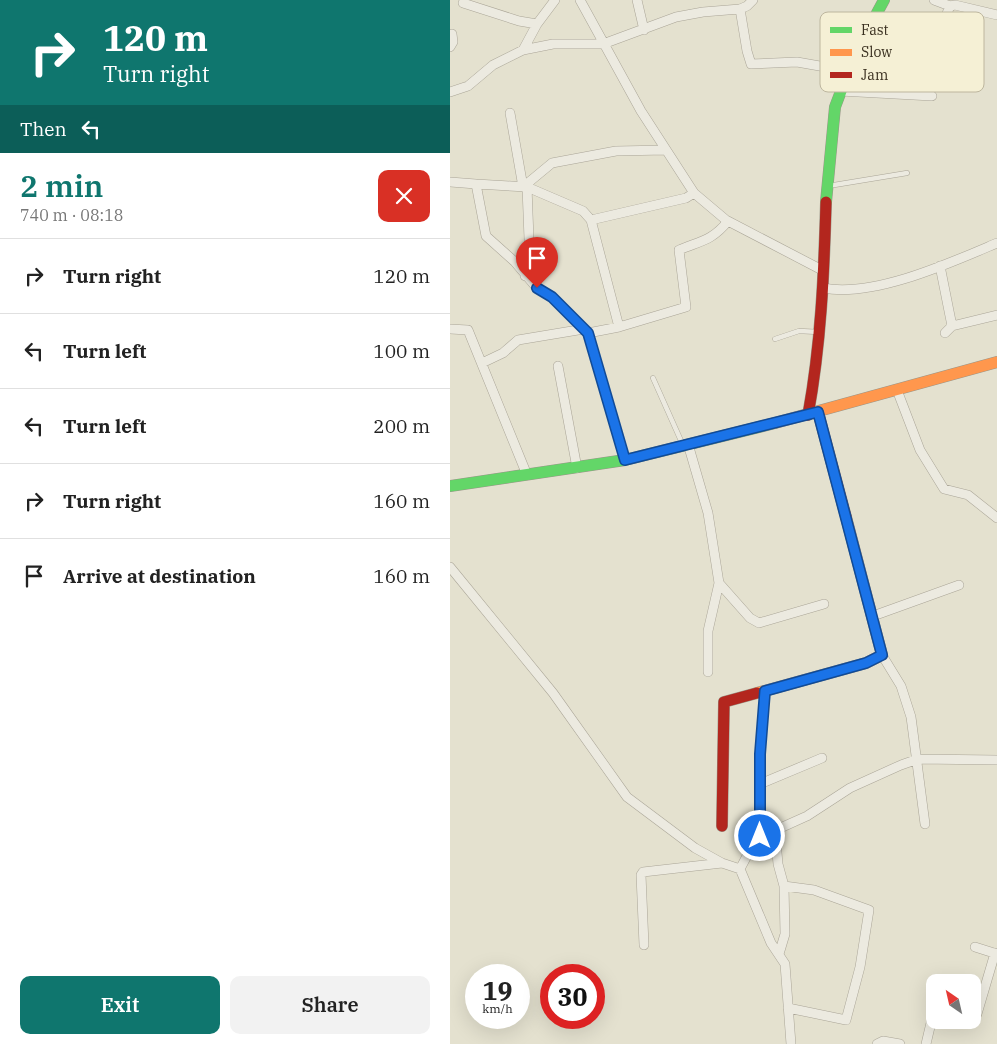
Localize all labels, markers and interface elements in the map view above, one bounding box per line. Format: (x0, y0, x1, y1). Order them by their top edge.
legend (820, 12, 984, 92)
text: 120 m (103, 15, 208, 61)
icon: right (20, 20, 85, 85)
text: Fast (861, 21, 889, 39)
text: Slow (861, 43, 892, 61)
text: Turn right (103, 59, 210, 88)
text: Jam (861, 66, 888, 84)
icon: left (77, 115, 105, 143)
text: Then (20, 117, 67, 141)
text: 2 min (20, 166, 103, 205)
button: close (378, 170, 430, 222)
text: 740 m · 08:18 (20, 205, 123, 225)
pin (516, 237, 558, 288)
icon: arrive (523, 244, 551, 272)
icon: right (20, 262, 48, 290)
text: Turn right (63, 264, 161, 288)
text: 120 m (373, 264, 430, 288)
icon: left (20, 337, 48, 365)
text: Turn left (63, 339, 146, 363)
text: 100 m (373, 339, 430, 363)
icon: left (20, 412, 48, 440)
text: Turn left (63, 414, 146, 438)
text: 200 m (373, 414, 430, 438)
icon: right (20, 487, 48, 515)
text: Turn right (63, 489, 161, 513)
text: 160 m (373, 489, 430, 513)
icon: arrive (20, 562, 48, 590)
text: Arrive at destination (63, 564, 256, 588)
text: 160 m (373, 564, 430, 588)
position arrow (733, 809, 785, 861)
speed limit sign: 30 (540, 964, 605, 1029)
text: 19 (482, 974, 513, 1007)
north arrow (926, 974, 981, 1029)
map controls (926, 974, 981, 1029)
button: Exit (20, 976, 220, 1034)
button: Share (230, 976, 430, 1034)
text: km/h (482, 1001, 513, 1016)

